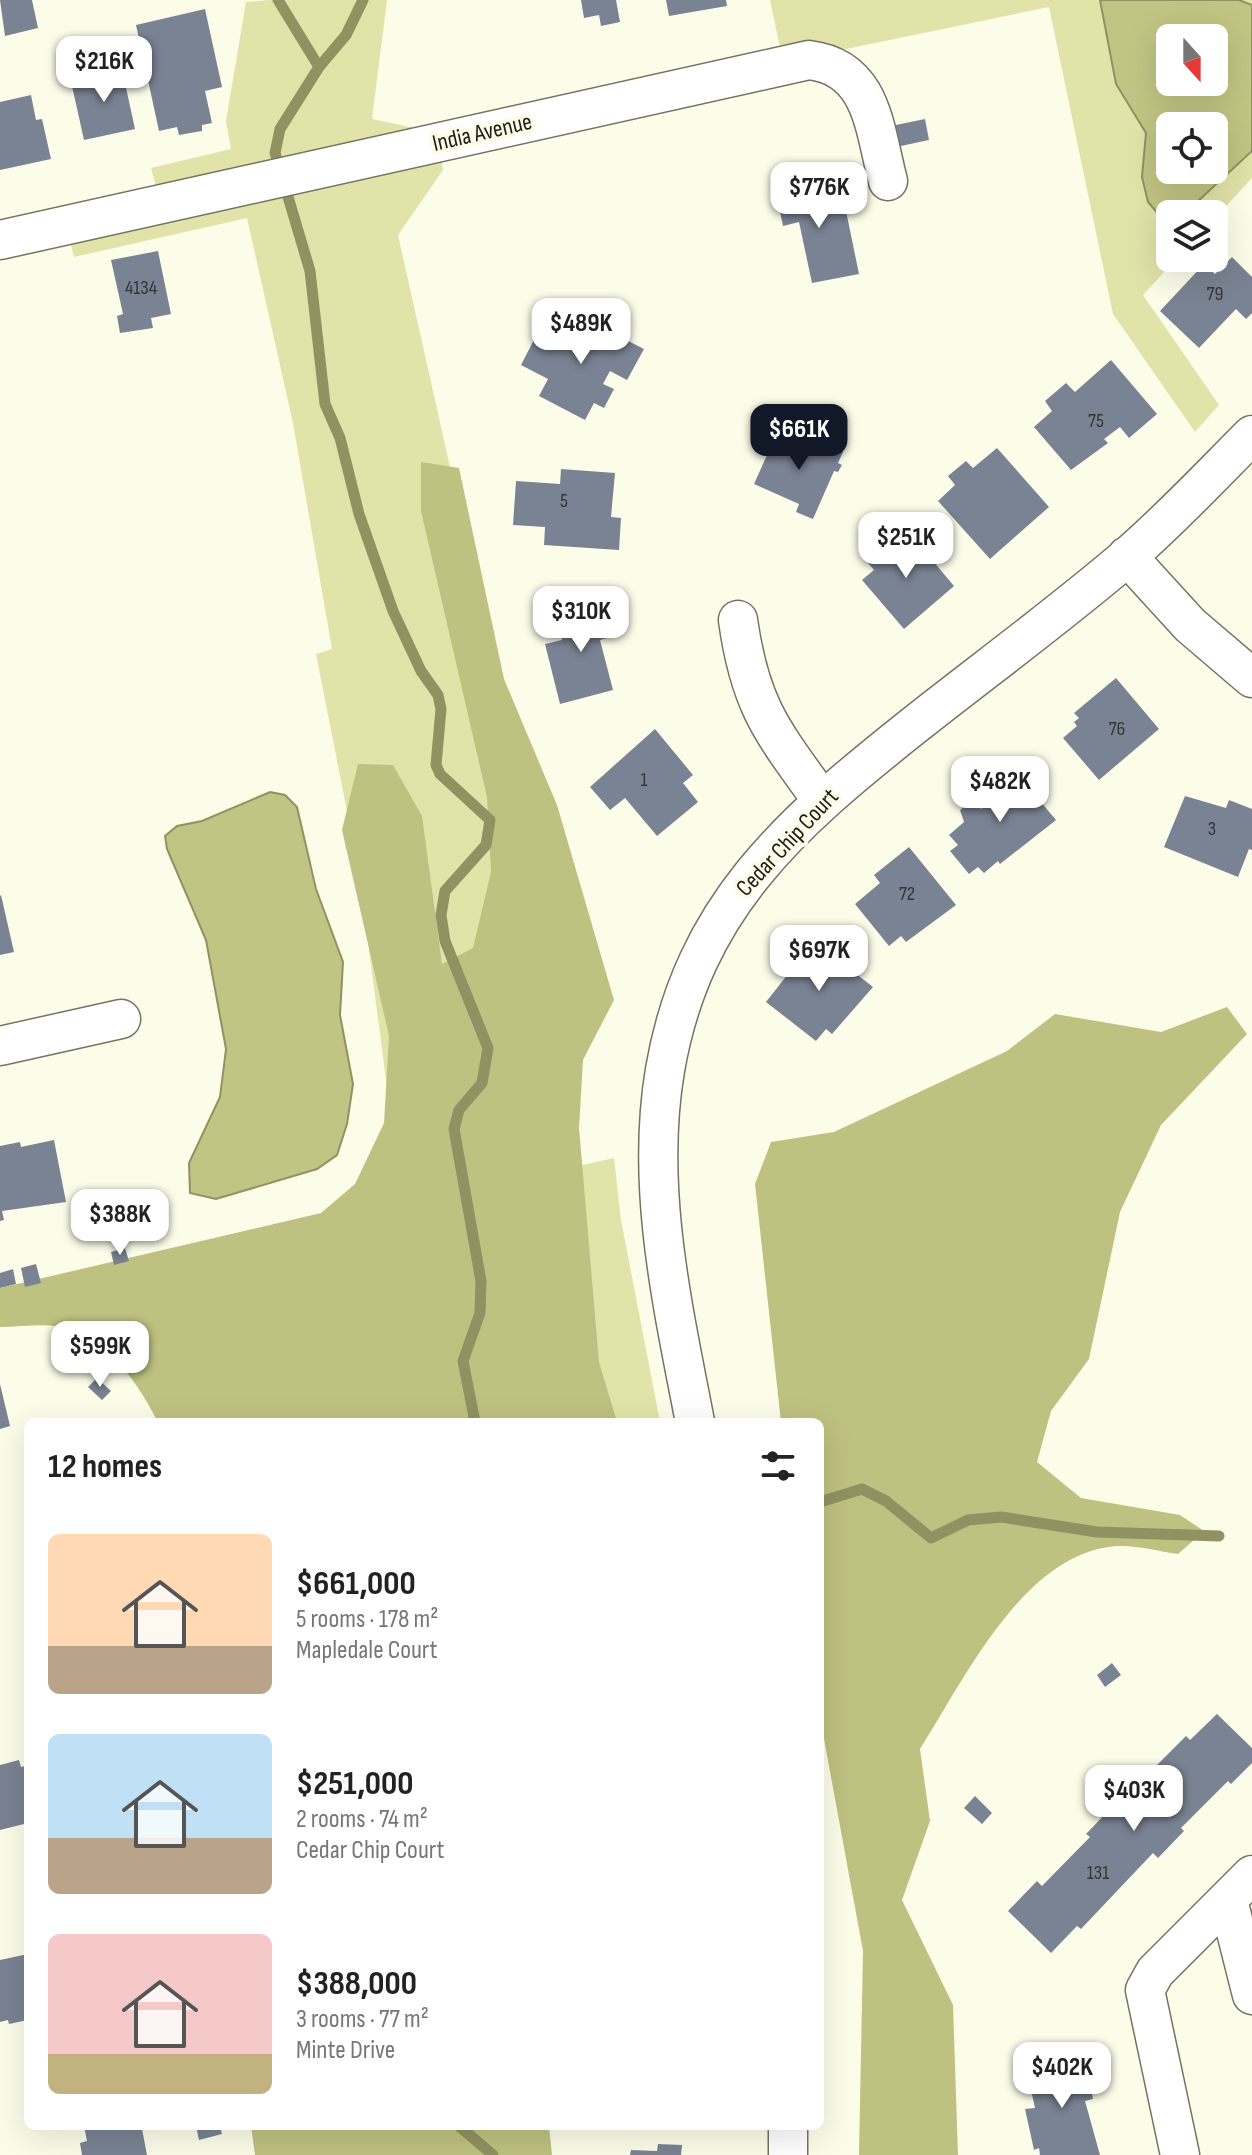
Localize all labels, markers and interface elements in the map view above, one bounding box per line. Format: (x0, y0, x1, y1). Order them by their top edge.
north arrow (1156, 24, 1228, 96)
map controls (1156, 24, 1228, 272)
pin: $216K (48, 36, 160, 104)
text: $216K (74, 46, 134, 77)
street label: India Avenue (429, 107, 535, 158)
button: locate (1156, 112, 1228, 184)
pin: $776K (763, 162, 875, 230)
text: $776K (788, 172, 850, 203)
button: layers (1156, 200, 1228, 272)
house number: 4134 (125, 276, 157, 300)
house number: 79 (1207, 282, 1223, 306)
pin: $489K (525, 298, 637, 366)
text: $489K (550, 308, 612, 339)
pin: $661K (743, 404, 855, 472)
house number: 75 (1088, 409, 1104, 433)
text: $661K (768, 414, 830, 445)
house number: 5 (560, 489, 568, 513)
pin: $251K (850, 512, 962, 580)
text: $251K (876, 522, 936, 553)
pin: $310K (525, 586, 637, 654)
text: $310K (551, 596, 611, 627)
house number: 76 (1109, 717, 1125, 741)
pin: $482K (944, 756, 1056, 824)
text: $482K (969, 766, 1031, 797)
house number: 1 (641, 768, 648, 792)
street label: Cedar Chip Court (730, 782, 845, 902)
house number: 3 (1208, 817, 1216, 841)
house number: 72 (899, 882, 915, 906)
pin: $697K (763, 925, 875, 993)
text: $697K (788, 935, 850, 966)
pin: $388K (64, 1189, 176, 1257)
text: $388K (89, 1199, 151, 1230)
pin: $599K (44, 1321, 156, 1389)
text: $599K (69, 1331, 131, 1362)
icon: filters (756, 1444, 800, 1488)
text: 12 homes (48, 1446, 162, 1487)
text: $661,000 (296, 1563, 416, 1604)
icon: home (112, 1566, 208, 1662)
text: 5 rooms · 178 m² (296, 1604, 438, 1635)
text: Mapledale Court (296, 1635, 438, 1666)
text: $251,000 (296, 1763, 413, 1804)
pin: $403K (1078, 1765, 1190, 1833)
icon: home (112, 1766, 208, 1862)
text: $403K (1103, 1775, 1165, 1806)
text: 2 rooms · 74 m² (296, 1804, 428, 1835)
text: Cedar Chip Court (296, 1835, 445, 1866)
house number: 131 (1087, 1861, 1109, 1885)
text: $388,000 (296, 1963, 417, 2004)
icon: home (112, 1966, 208, 2062)
text: 3 rooms · 77 m² (296, 2004, 429, 2035)
text: Minte Drive (296, 2035, 395, 2066)
pin: $402K (1006, 2042, 1118, 2110)
text: $402K (1031, 2052, 1093, 2083)

